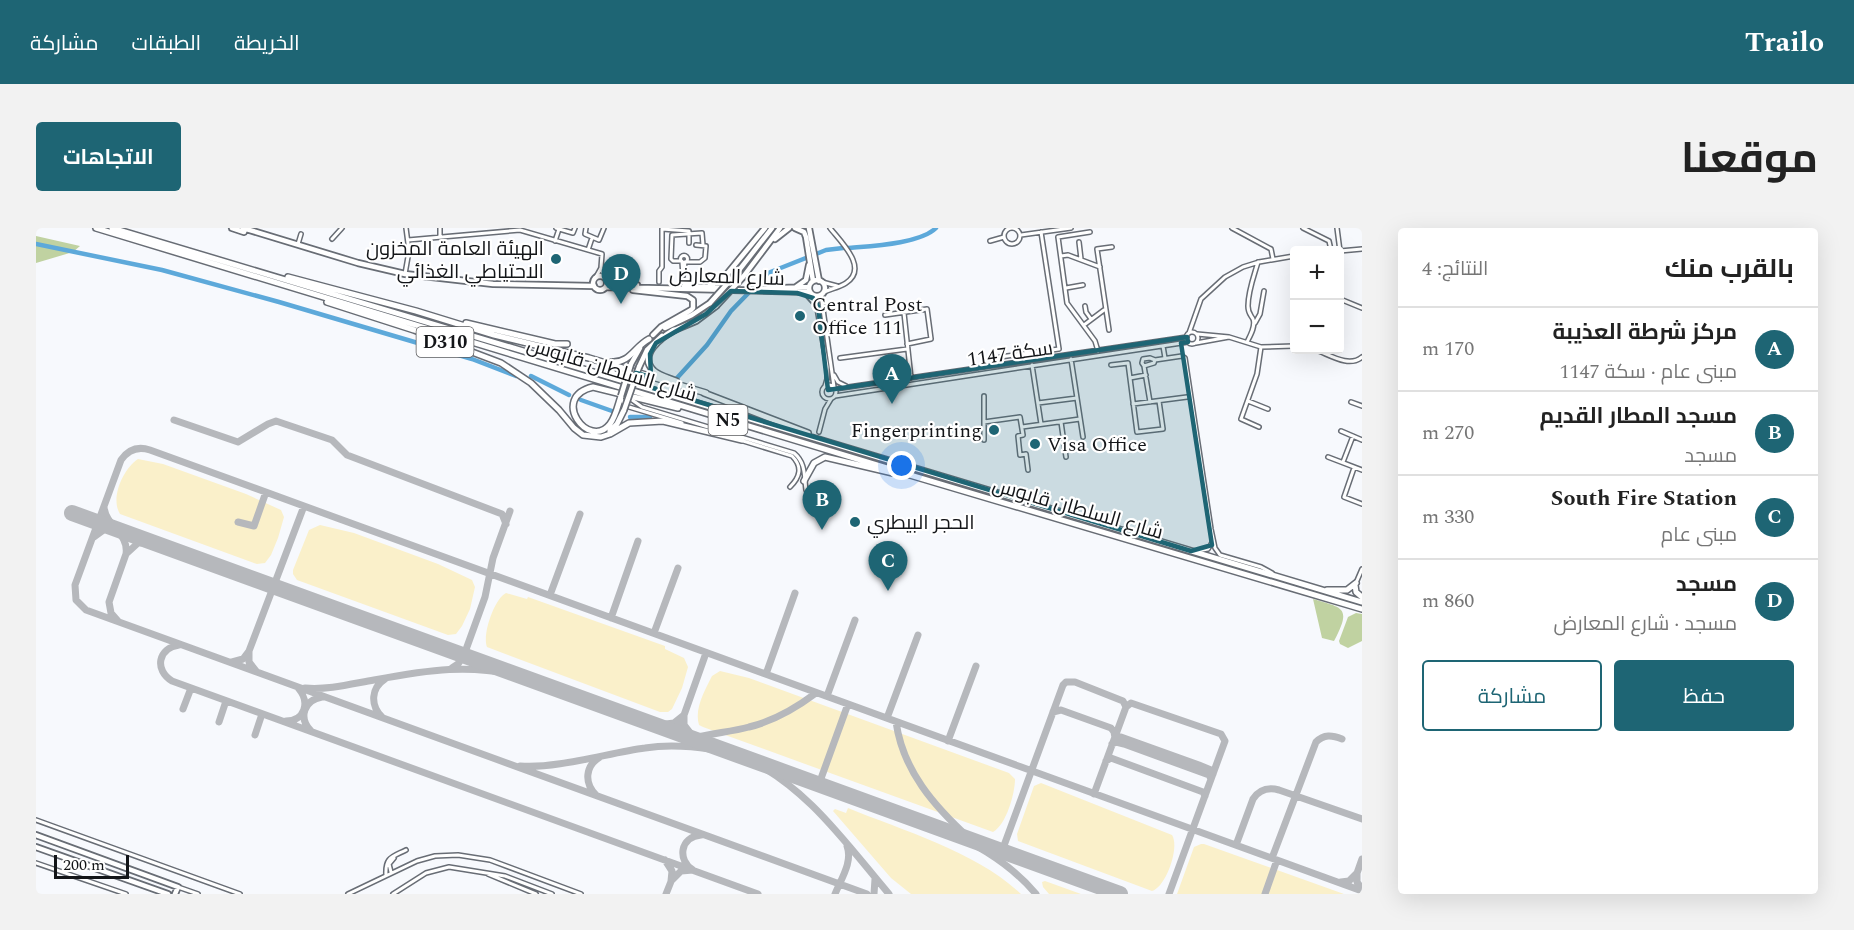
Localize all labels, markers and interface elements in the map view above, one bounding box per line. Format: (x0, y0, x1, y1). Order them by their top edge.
text: Trailo (1745, 21, 1824, 64)
text: مشاركة (30, 28, 99, 60)
text: الطبقات (132, 28, 201, 60)
text: الخريطة (234, 28, 300, 60)
button: الاتجاهات (36, 122, 181, 191)
text: موقعنا (1681, 128, 1818, 191)
place label: الهيئة العامة المخزون الاحتياطي الغذائي (366, 234, 544, 287)
map controls (1290, 246, 1344, 354)
button: + (1290, 246, 1344, 300)
text: بالقرب منك (1665, 249, 1794, 289)
marker: الهيئة العامة المخزون الاحتياطي الغذائي (549, 252, 563, 266)
pin: D (602, 254, 640, 304)
text: النتائج: 4 (1422, 254, 1488, 284)
street label: شارع المعارض (669, 260, 785, 294)
place label: Central Post Office 111 (812, 290, 923, 343)
button: − (1290, 300, 1344, 354)
marker: Central Post Office 111 (793, 309, 807, 323)
text: مركز شرطة العذيبة (1552, 316, 1737, 349)
road number: D310 (416, 327, 474, 357)
street label: شارع السلطان قابوس (523, 330, 700, 410)
street label: سكة 1147 (965, 333, 1055, 375)
text: 170 m (1422, 334, 1474, 364)
text: A (1767, 334, 1782, 364)
pin: A (872, 354, 912, 404)
text: مبنى عام · سكة 1147 (1560, 357, 1737, 387)
text: مسجد المطار القديم (1539, 400, 1737, 433)
road number: N5 (708, 405, 748, 435)
place label: Fingerprinting (851, 416, 982, 446)
text: 270 m (1422, 418, 1474, 448)
text: B (1767, 418, 1782, 448)
marker: Fingerprinting (987, 423, 1001, 437)
place label: Visa Office (1047, 430, 1147, 460)
marker: Visa Office (1028, 437, 1042, 451)
text: مسجد (1684, 441, 1737, 471)
your location (887, 451, 916, 480)
street label: شارع السلطان قابوس (989, 470, 1167, 548)
pin: B (802, 480, 842, 530)
text: South Fire Station (1551, 482, 1737, 515)
text: 330 m (1422, 502, 1474, 532)
text: C (1767, 502, 1782, 532)
place label: الحجر البيطري (867, 508, 975, 538)
marker: الحجر البيطري (848, 515, 862, 529)
text: مبنى عام (1661, 520, 1737, 550)
pin: C (868, 542, 908, 591)
text: مسجد (1676, 568, 1737, 601)
text: 860 m (1422, 586, 1474, 616)
text: D (1766, 586, 1783, 616)
text: مسجد · شارع المعارض (1553, 609, 1737, 639)
button: مشاركة (1422, 660, 1602, 731)
button: حفظ (1614, 660, 1794, 731)
scale bar (54, 852, 129, 880)
text: 200 m (63, 853, 105, 877)

